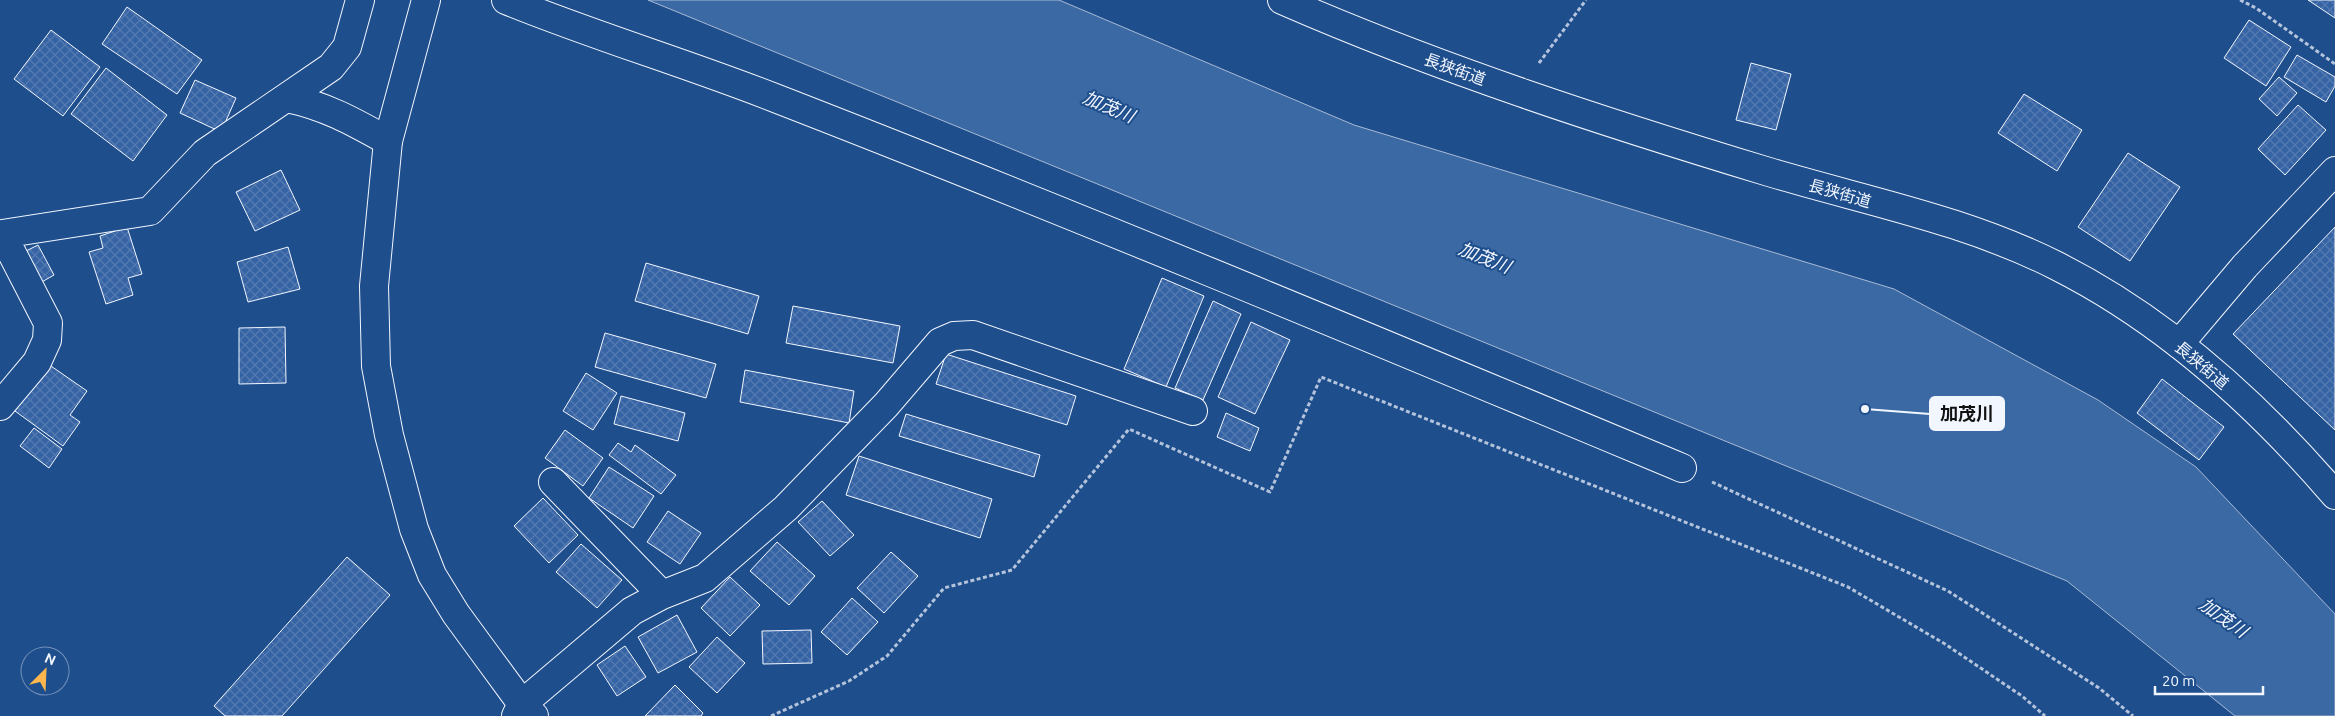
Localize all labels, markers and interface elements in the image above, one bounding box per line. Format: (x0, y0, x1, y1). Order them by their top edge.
street label: 長狭街道 (1422, 50, 1488, 88)
water label: 加茂川 (1080, 86, 1140, 127)
street label: 長狭街道 (1807, 176, 1873, 210)
water label: 加茂川 (1456, 238, 1516, 277)
street label: 長狭街道 (2172, 338, 2232, 392)
callout: 加茂川 (1930, 397, 2004, 430)
text: 加茂川 (1940, 403, 1994, 423)
water label: 加茂川 (2196, 593, 2253, 642)
north arrow (20, 646, 70, 696)
text: N (42, 650, 58, 669)
scale bar (2155, 664, 2262, 696)
text: 20 m (2162, 672, 2195, 689)

